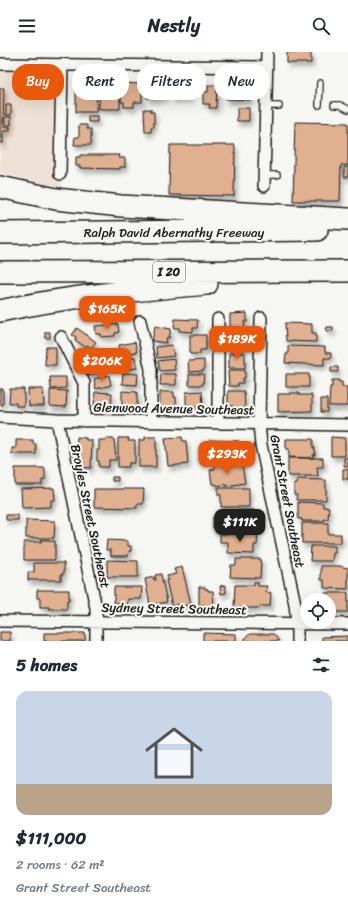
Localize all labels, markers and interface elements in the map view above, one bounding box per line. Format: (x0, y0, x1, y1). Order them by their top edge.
text: Nestly (148, 10, 200, 42)
icon: menu (16, 15, 38, 37)
icon: search (310, 15, 332, 37)
chip: Buy (12, 64, 64, 100)
chip: Rent (72, 64, 129, 100)
chip: Filters (137, 64, 206, 100)
chip: New (214, 64, 269, 100)
street label: Ralph David Abernathy Freeway (84, 221, 265, 244)
road number: I 20 (153, 262, 185, 282)
pin: $165K (79, 296, 135, 330)
text: $165K (88, 297, 126, 320)
pin: $189K (209, 326, 265, 360)
text: $189K (218, 327, 256, 350)
pin: $206K (74, 348, 130, 382)
text: $206K (82, 349, 122, 372)
street label: Glenwood Avenue Southeast (93, 396, 255, 421)
street label: Grant Street Southeast (263, 433, 312, 570)
pin: $293K (199, 441, 255, 475)
street label: Broyles Street Southeast (64, 442, 117, 591)
text: $293K (207, 442, 247, 465)
pin: $111K (212, 509, 268, 543)
text: $111K (223, 510, 257, 533)
map controls (300, 593, 336, 629)
button: locate (300, 593, 336, 629)
street label: Sydney Street Southeast (101, 596, 247, 621)
text: 5 homes (16, 650, 77, 680)
icon: filters (310, 654, 332, 676)
icon: home (138, 717, 210, 789)
text: $111,000 (16, 823, 86, 853)
text: 2 rooms · 62 m² (16, 853, 104, 876)
text: Grant Street Southeast (16, 876, 151, 899)

